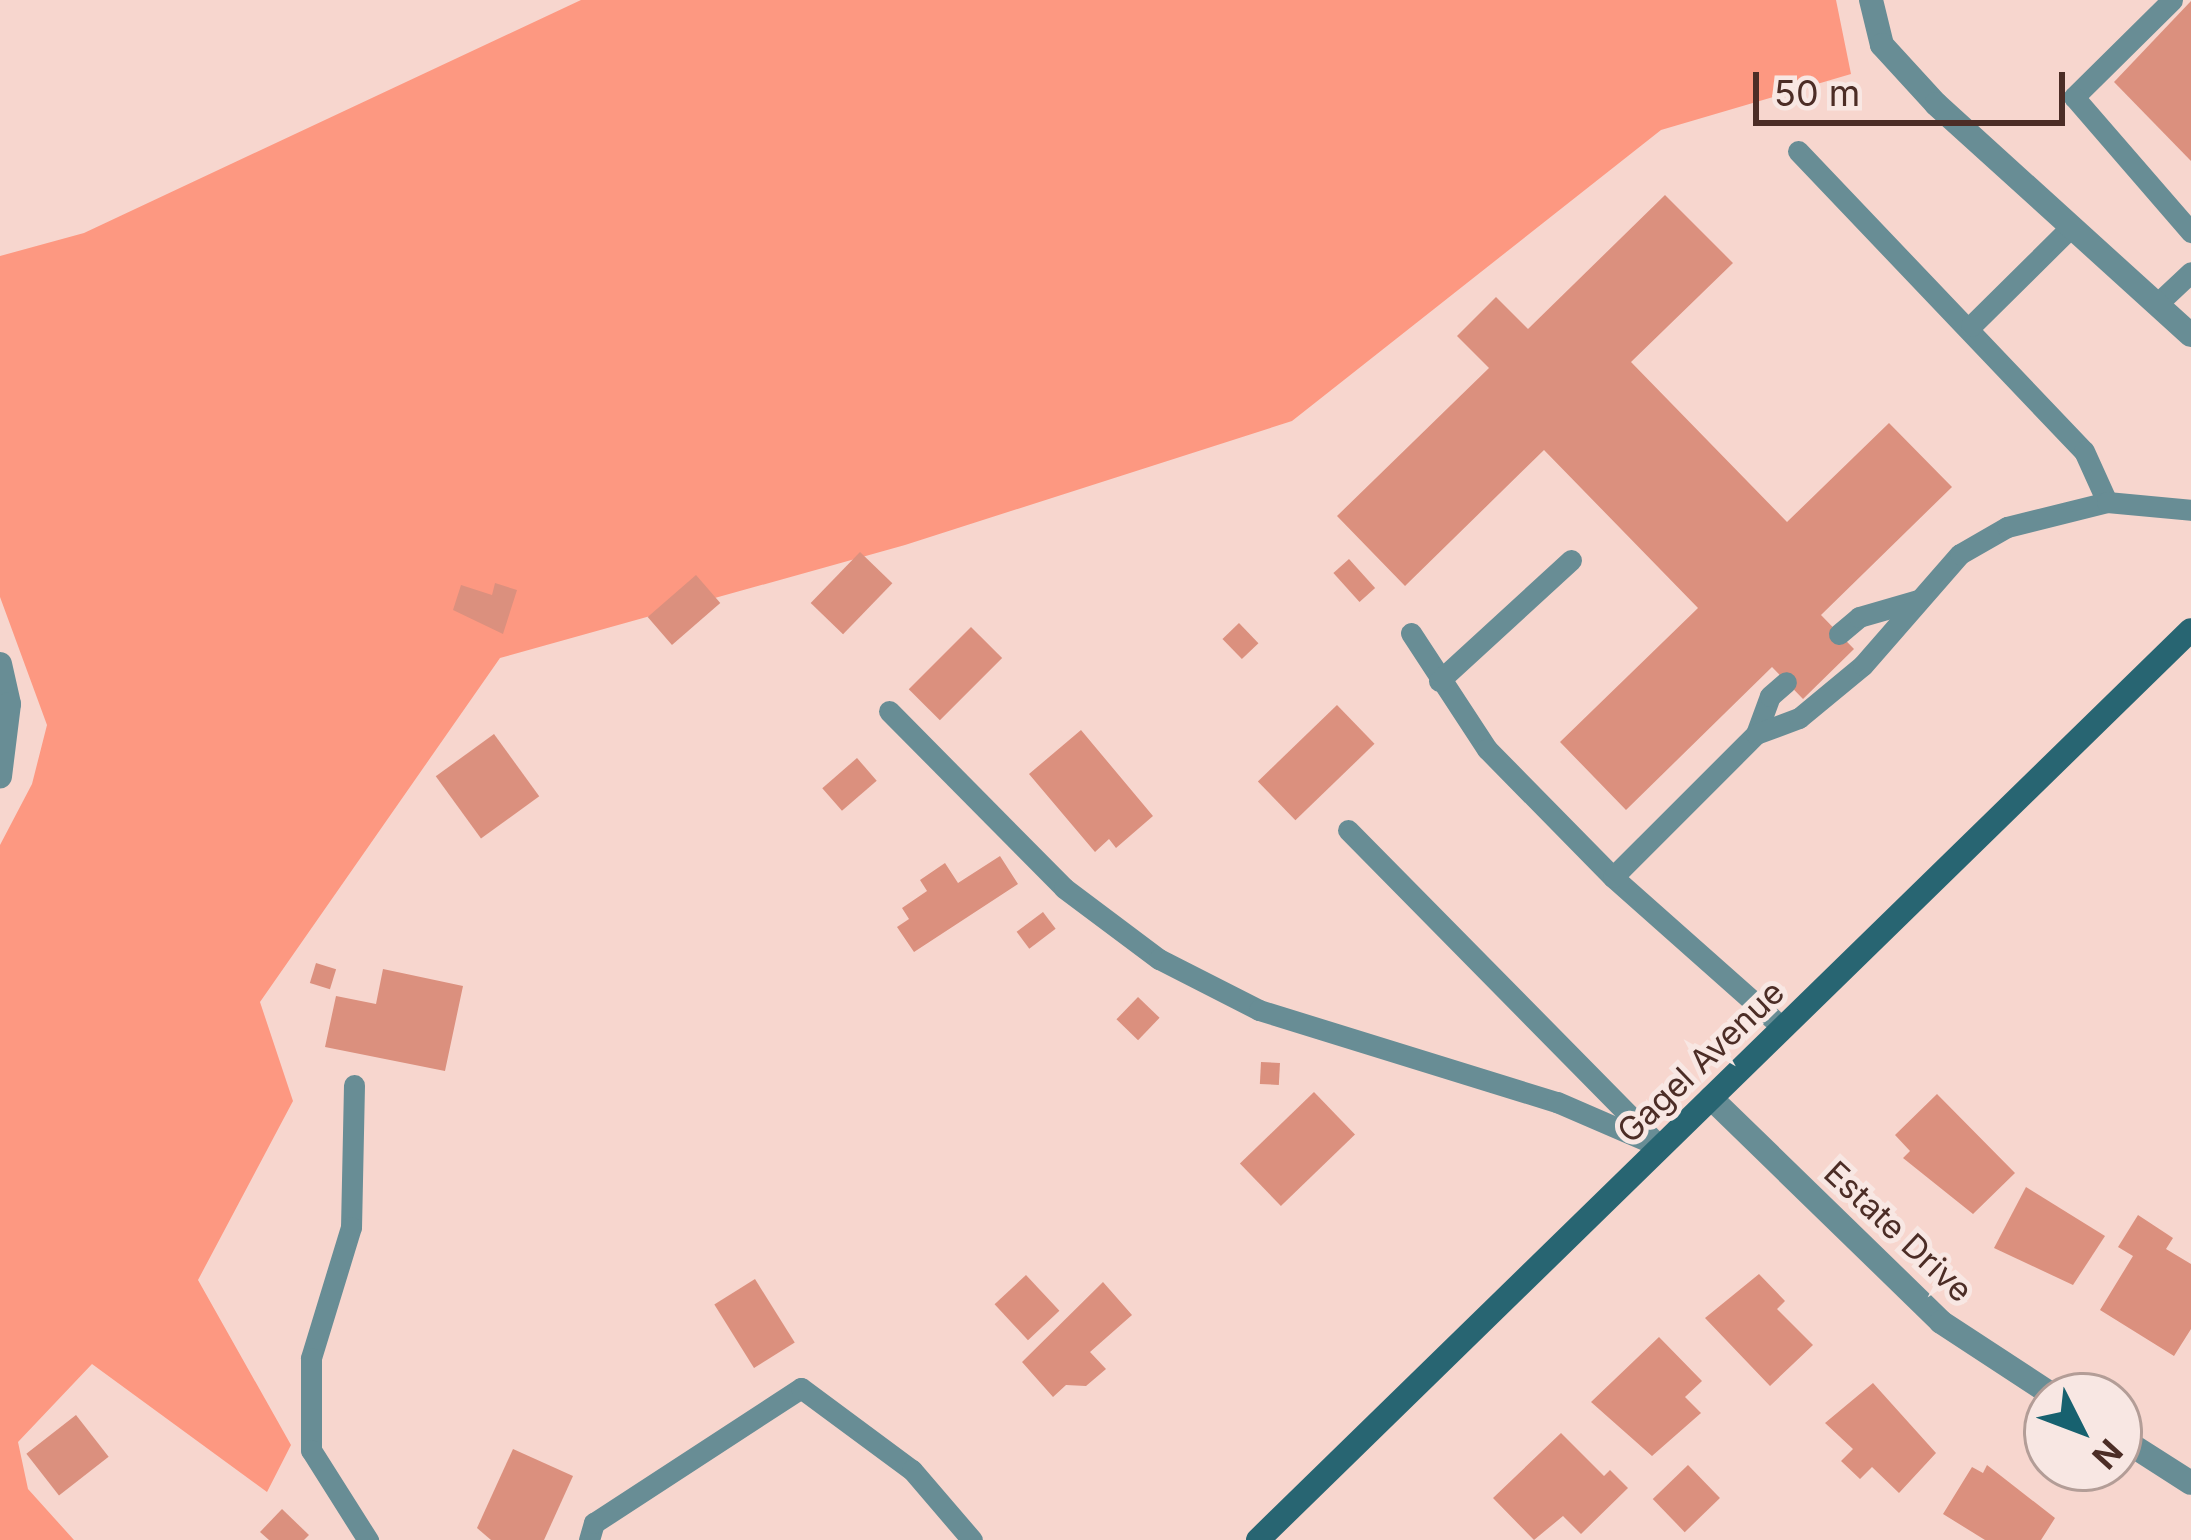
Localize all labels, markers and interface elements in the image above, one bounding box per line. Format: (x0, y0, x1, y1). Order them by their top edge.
scale bar (1759, 48, 2071, 122)
text: 50 m (1774, 71, 1860, 115)
street label: Gagel Avenue (1610, 973, 1792, 1151)
street label: Estate Drive (1816, 1154, 1980, 1310)
north arrow (2023, 1372, 2143, 1492)
text: N (2084, 1431, 2131, 1477)

